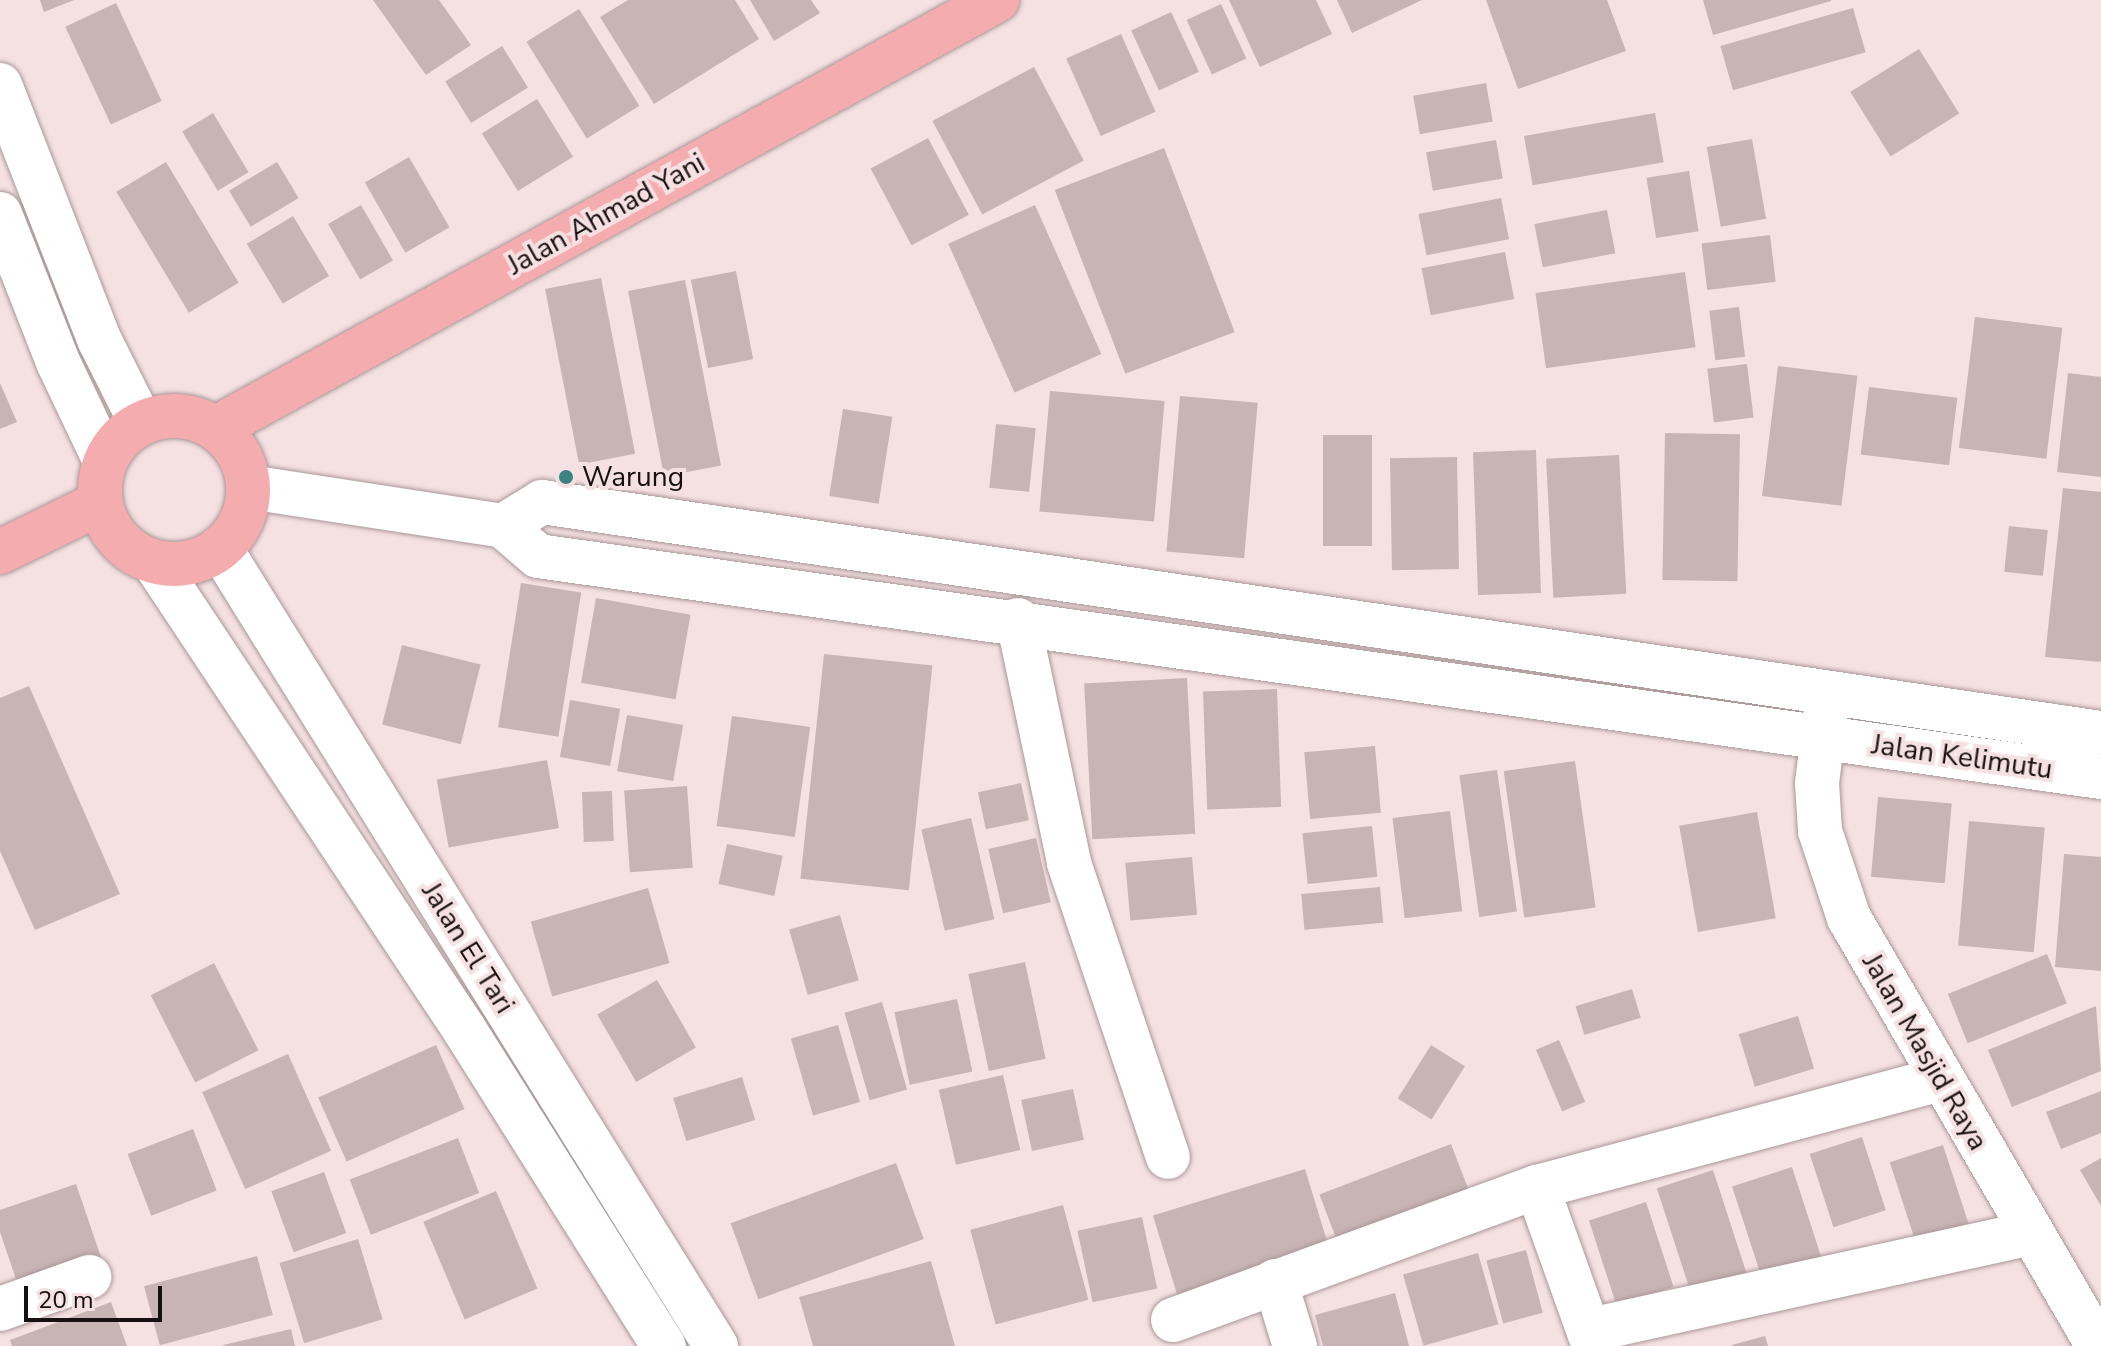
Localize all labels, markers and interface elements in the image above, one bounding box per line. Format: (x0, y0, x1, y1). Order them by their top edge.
street label: Jalan Ahmad Yani (501, 146, 711, 282)
place label: Warung (582, 460, 684, 494)
marker: Warung (557, 468, 575, 486)
street label: Jalan Kelimutu (1869, 728, 2055, 786)
street label: Jalan El Tari (415, 876, 521, 1020)
street label: Jalan Masjid Raya (1855, 948, 1995, 1156)
scale bar (28, 1270, 166, 1320)
text: 20 m (38, 1284, 94, 1316)

